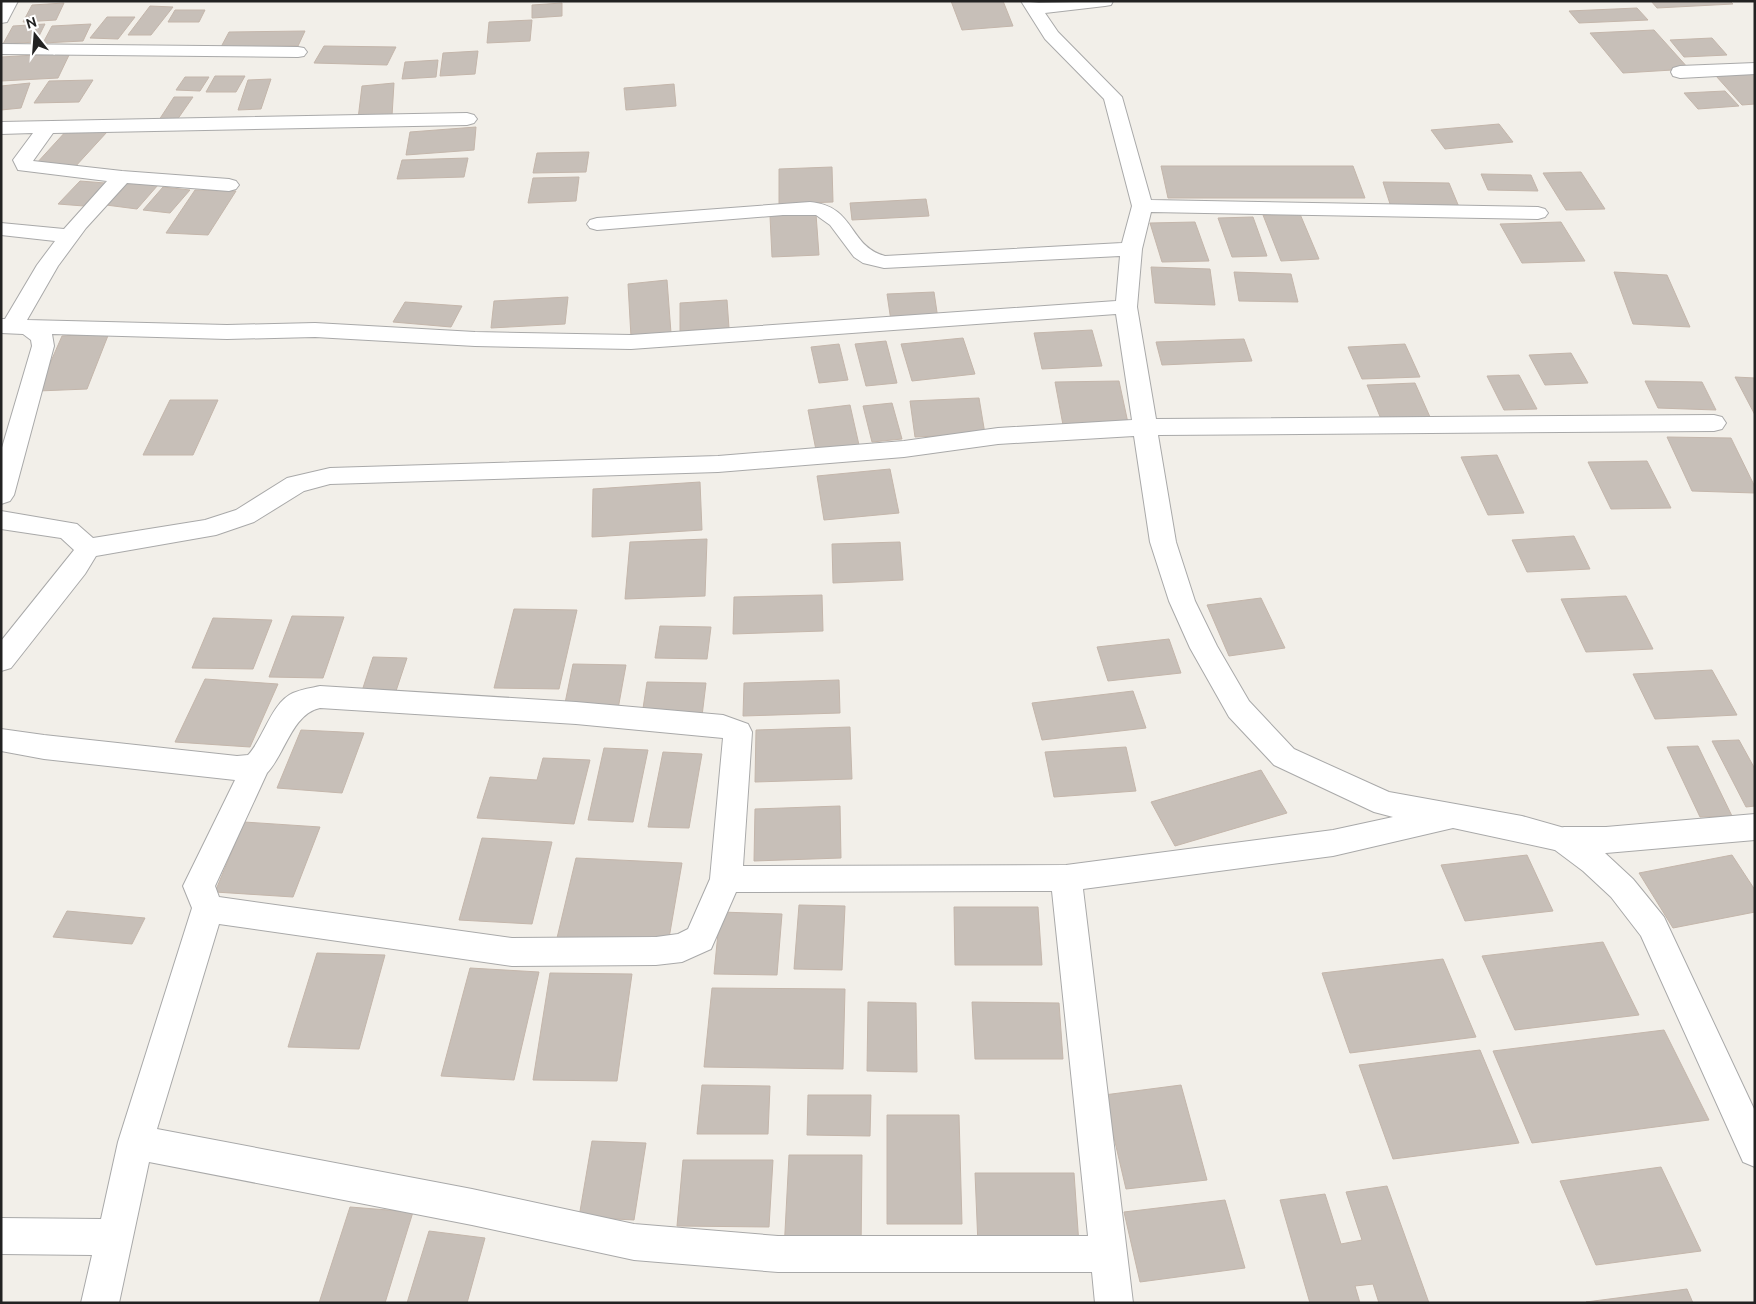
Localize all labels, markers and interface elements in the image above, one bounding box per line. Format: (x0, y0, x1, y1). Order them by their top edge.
north arrow (10, 10, 60, 60)
text: N (24, 13, 39, 32)

